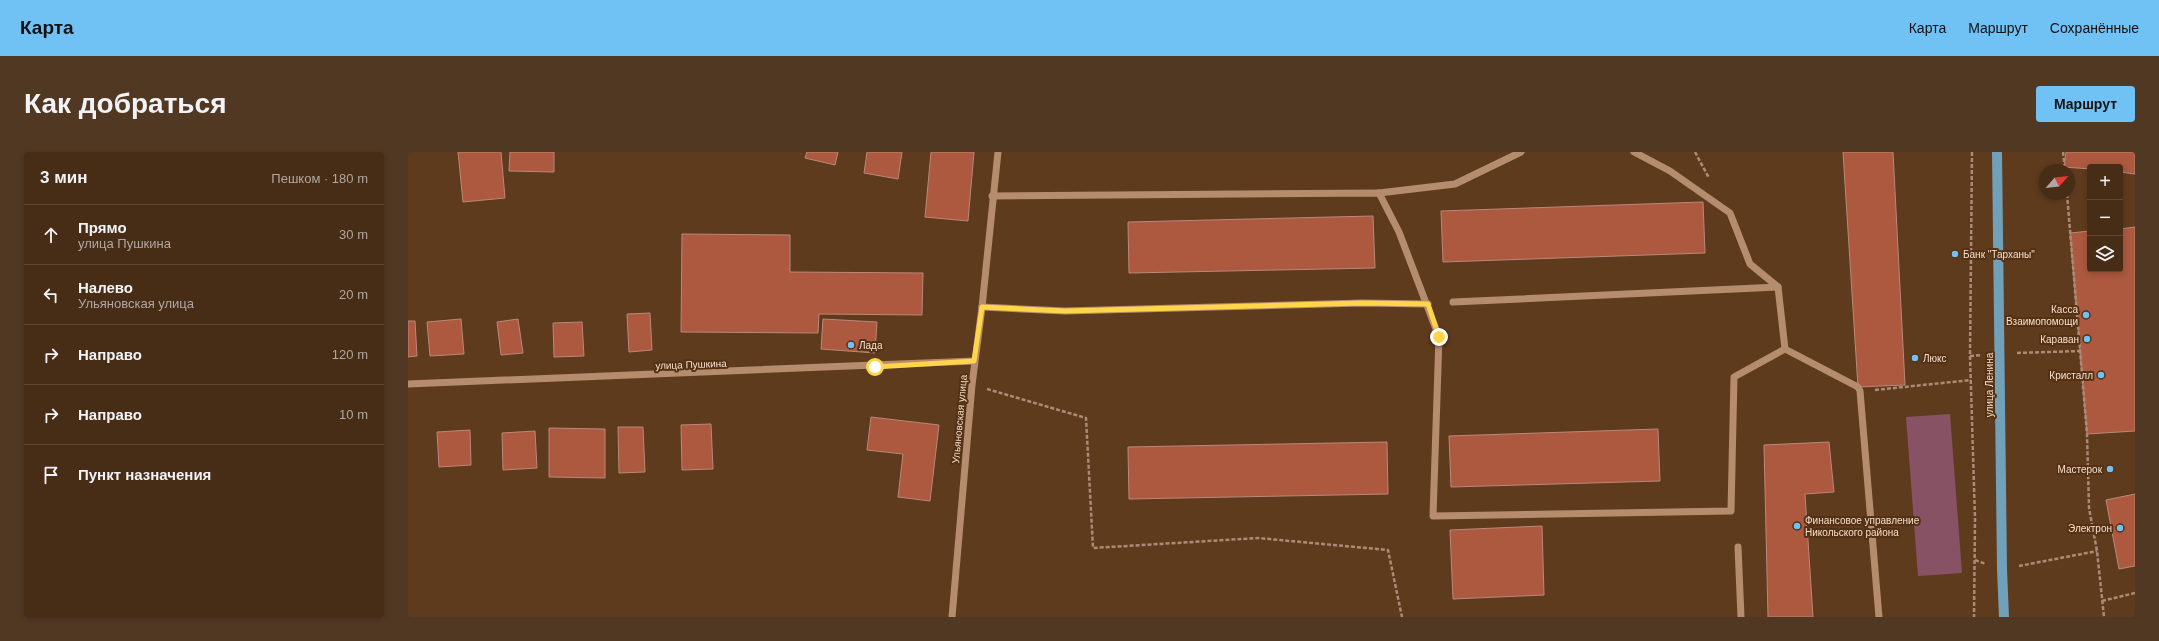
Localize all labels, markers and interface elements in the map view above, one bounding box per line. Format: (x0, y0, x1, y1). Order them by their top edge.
text: Карта (20, 17, 74, 38)
text: Карта (1909, 20, 1946, 36)
text: Маршрут (1968, 20, 2028, 36)
text: Сохранённые (2050, 20, 2139, 36)
button: Маршрут (2036, 86, 2135, 122)
text: Как добраться (24, 88, 226, 119)
north arrow (2039, 164, 2075, 200)
map controls (2087, 164, 2123, 272)
button: + (2087, 164, 2123, 200)
text: 3 мин (40, 168, 87, 187)
text: Пешком · 180 m (271, 171, 368, 186)
button: − (2087, 200, 2123, 236)
text: Прямо (78, 219, 127, 236)
icon: ahead (40, 224, 62, 246)
text: 30 m (339, 227, 368, 242)
text: улица Пушкина (78, 236, 171, 251)
button: layers (2087, 236, 2123, 272)
marker: Банк "Тарханы" (1950, 249, 1960, 259)
place label: Банк "Тарханы" (1963, 249, 2035, 260)
text: Налево (78, 279, 133, 296)
icon: left (40, 284, 62, 306)
text: 20 m (339, 287, 368, 302)
text: Ульяновская улица (78, 296, 194, 311)
place label: Касса Взаимопомощи (2006, 304, 2078, 327)
marker: Касса Взаимопомощи (2081, 310, 2091, 320)
route end (1430, 328, 1448, 346)
place label: Караван (2040, 334, 2079, 345)
marker: Караван (2082, 334, 2092, 344)
marker: Лада (846, 340, 856, 350)
place label: Лада (859, 340, 883, 351)
icon: right (40, 344, 62, 366)
text: Направо (78, 346, 142, 363)
text: 120 m (332, 347, 368, 362)
street label: улица Ленина (1984, 352, 1995, 417)
marker: Люкс (1910, 353, 1920, 363)
place label: Люкс (1923, 353, 1947, 364)
street label: улица Пушкина (655, 358, 727, 371)
route start (866, 358, 884, 376)
place label: Кристалл (2049, 370, 2093, 381)
marker: Кристалл (2096, 370, 2106, 380)
street label: Ульяновская улица (950, 374, 969, 464)
icon: right (40, 404, 62, 426)
text: Направо (78, 406, 142, 423)
text: 10 m (339, 407, 368, 422)
icon: arrive (40, 464, 62, 486)
place label: Мастерок (2057, 464, 2103, 475)
marker: Мастерок (2105, 464, 2115, 474)
text: Пункт назначения (78, 466, 211, 483)
place label: Финансовое управление Никольского района (1805, 515, 1920, 538)
marker: Финансовое управление Никольского района (1792, 521, 1802, 531)
place label: Электрон (2068, 523, 2112, 534)
marker: Электрон (2115, 523, 2125, 533)

